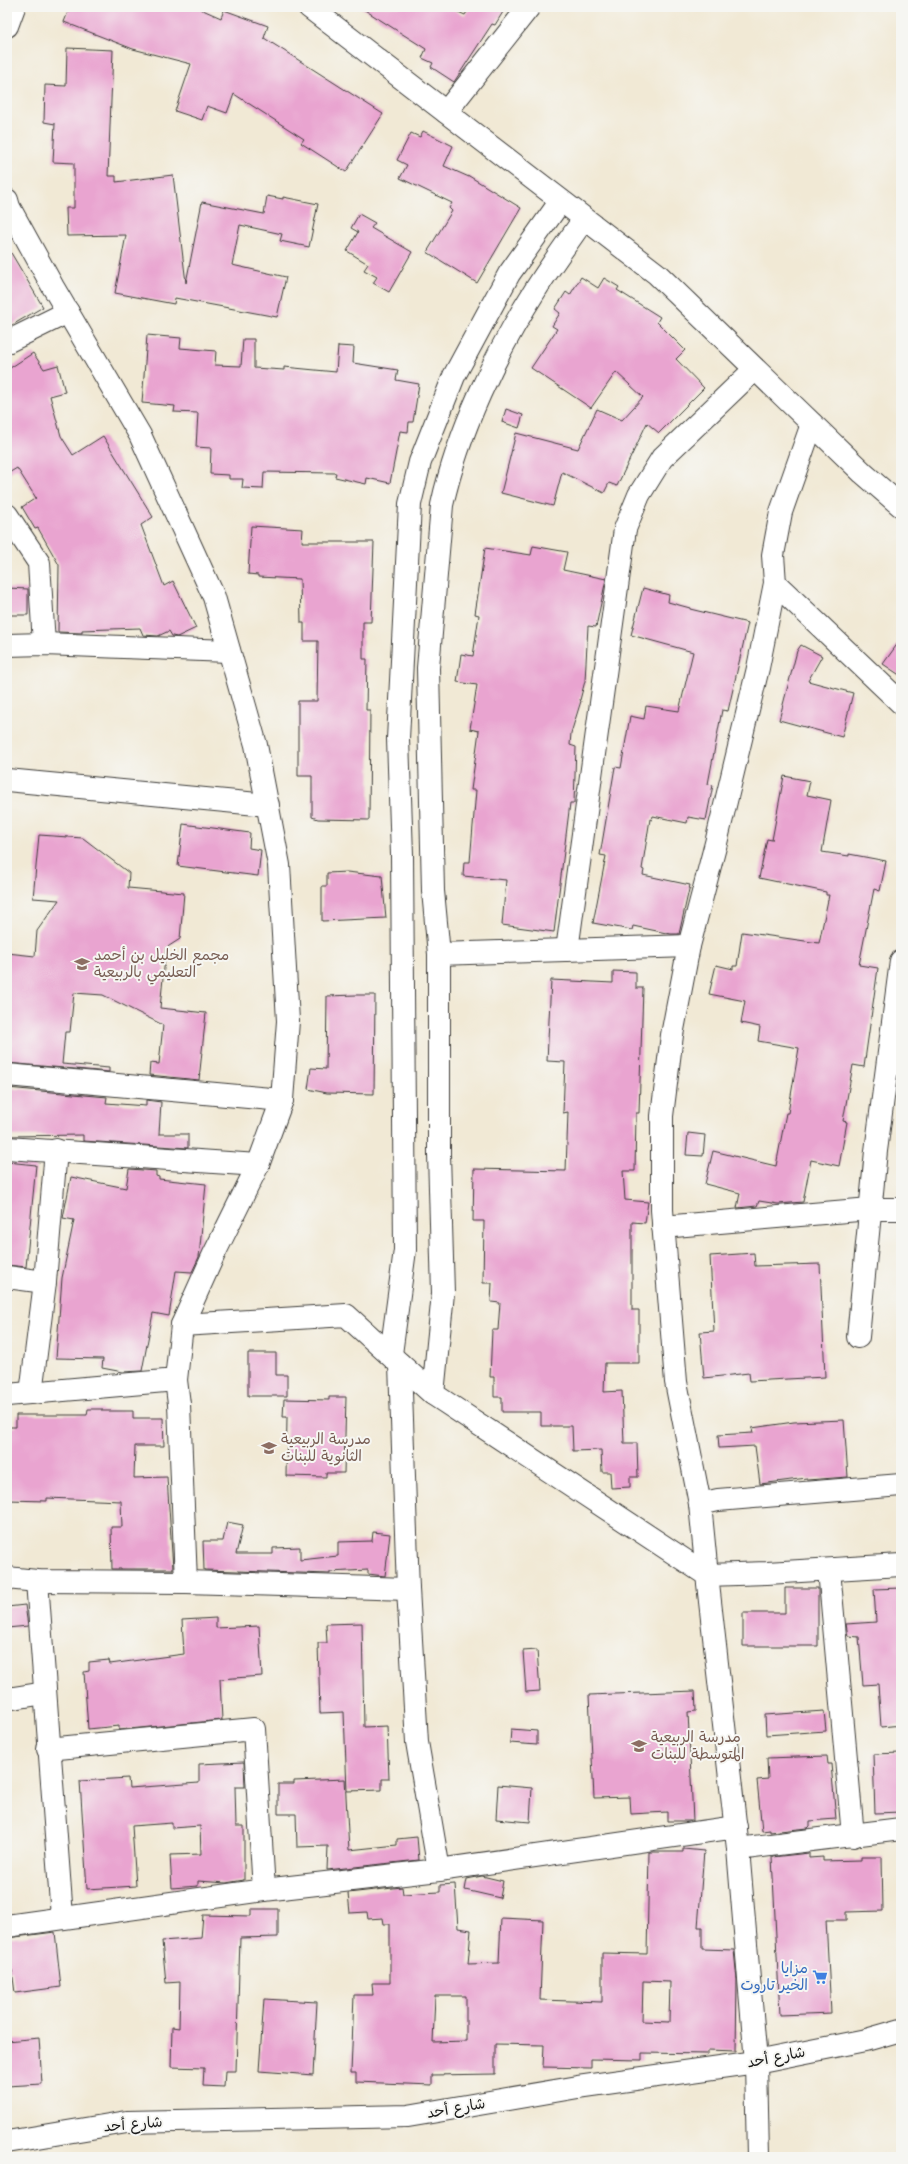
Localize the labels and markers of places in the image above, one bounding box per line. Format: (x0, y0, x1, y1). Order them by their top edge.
place label: مجمع الخليل بن أحمد التعليمي بالربيعية (94, 946, 229, 985)
school or university icon: مجمع الخليل بن أحمد التعليمي بالربيعية (73, 955, 91, 973)
place label: مدرسة الربيعية الثانوية للبنات (281, 1430, 371, 1466)
school or university icon: مدرسة الربيعية الثانوية للبنات (260, 1439, 278, 1457)
place label: مدرسة الربيعية المتوسطة للبنات (651, 1728, 744, 1763)
school or university icon: مدرسة الربيعية المتوسطة للبنات (630, 1737, 648, 1755)
place label: مزايا الخير تاروت (741, 1959, 808, 1994)
supermarket icon: مزايا الخير تاروت (811, 1968, 829, 1986)

